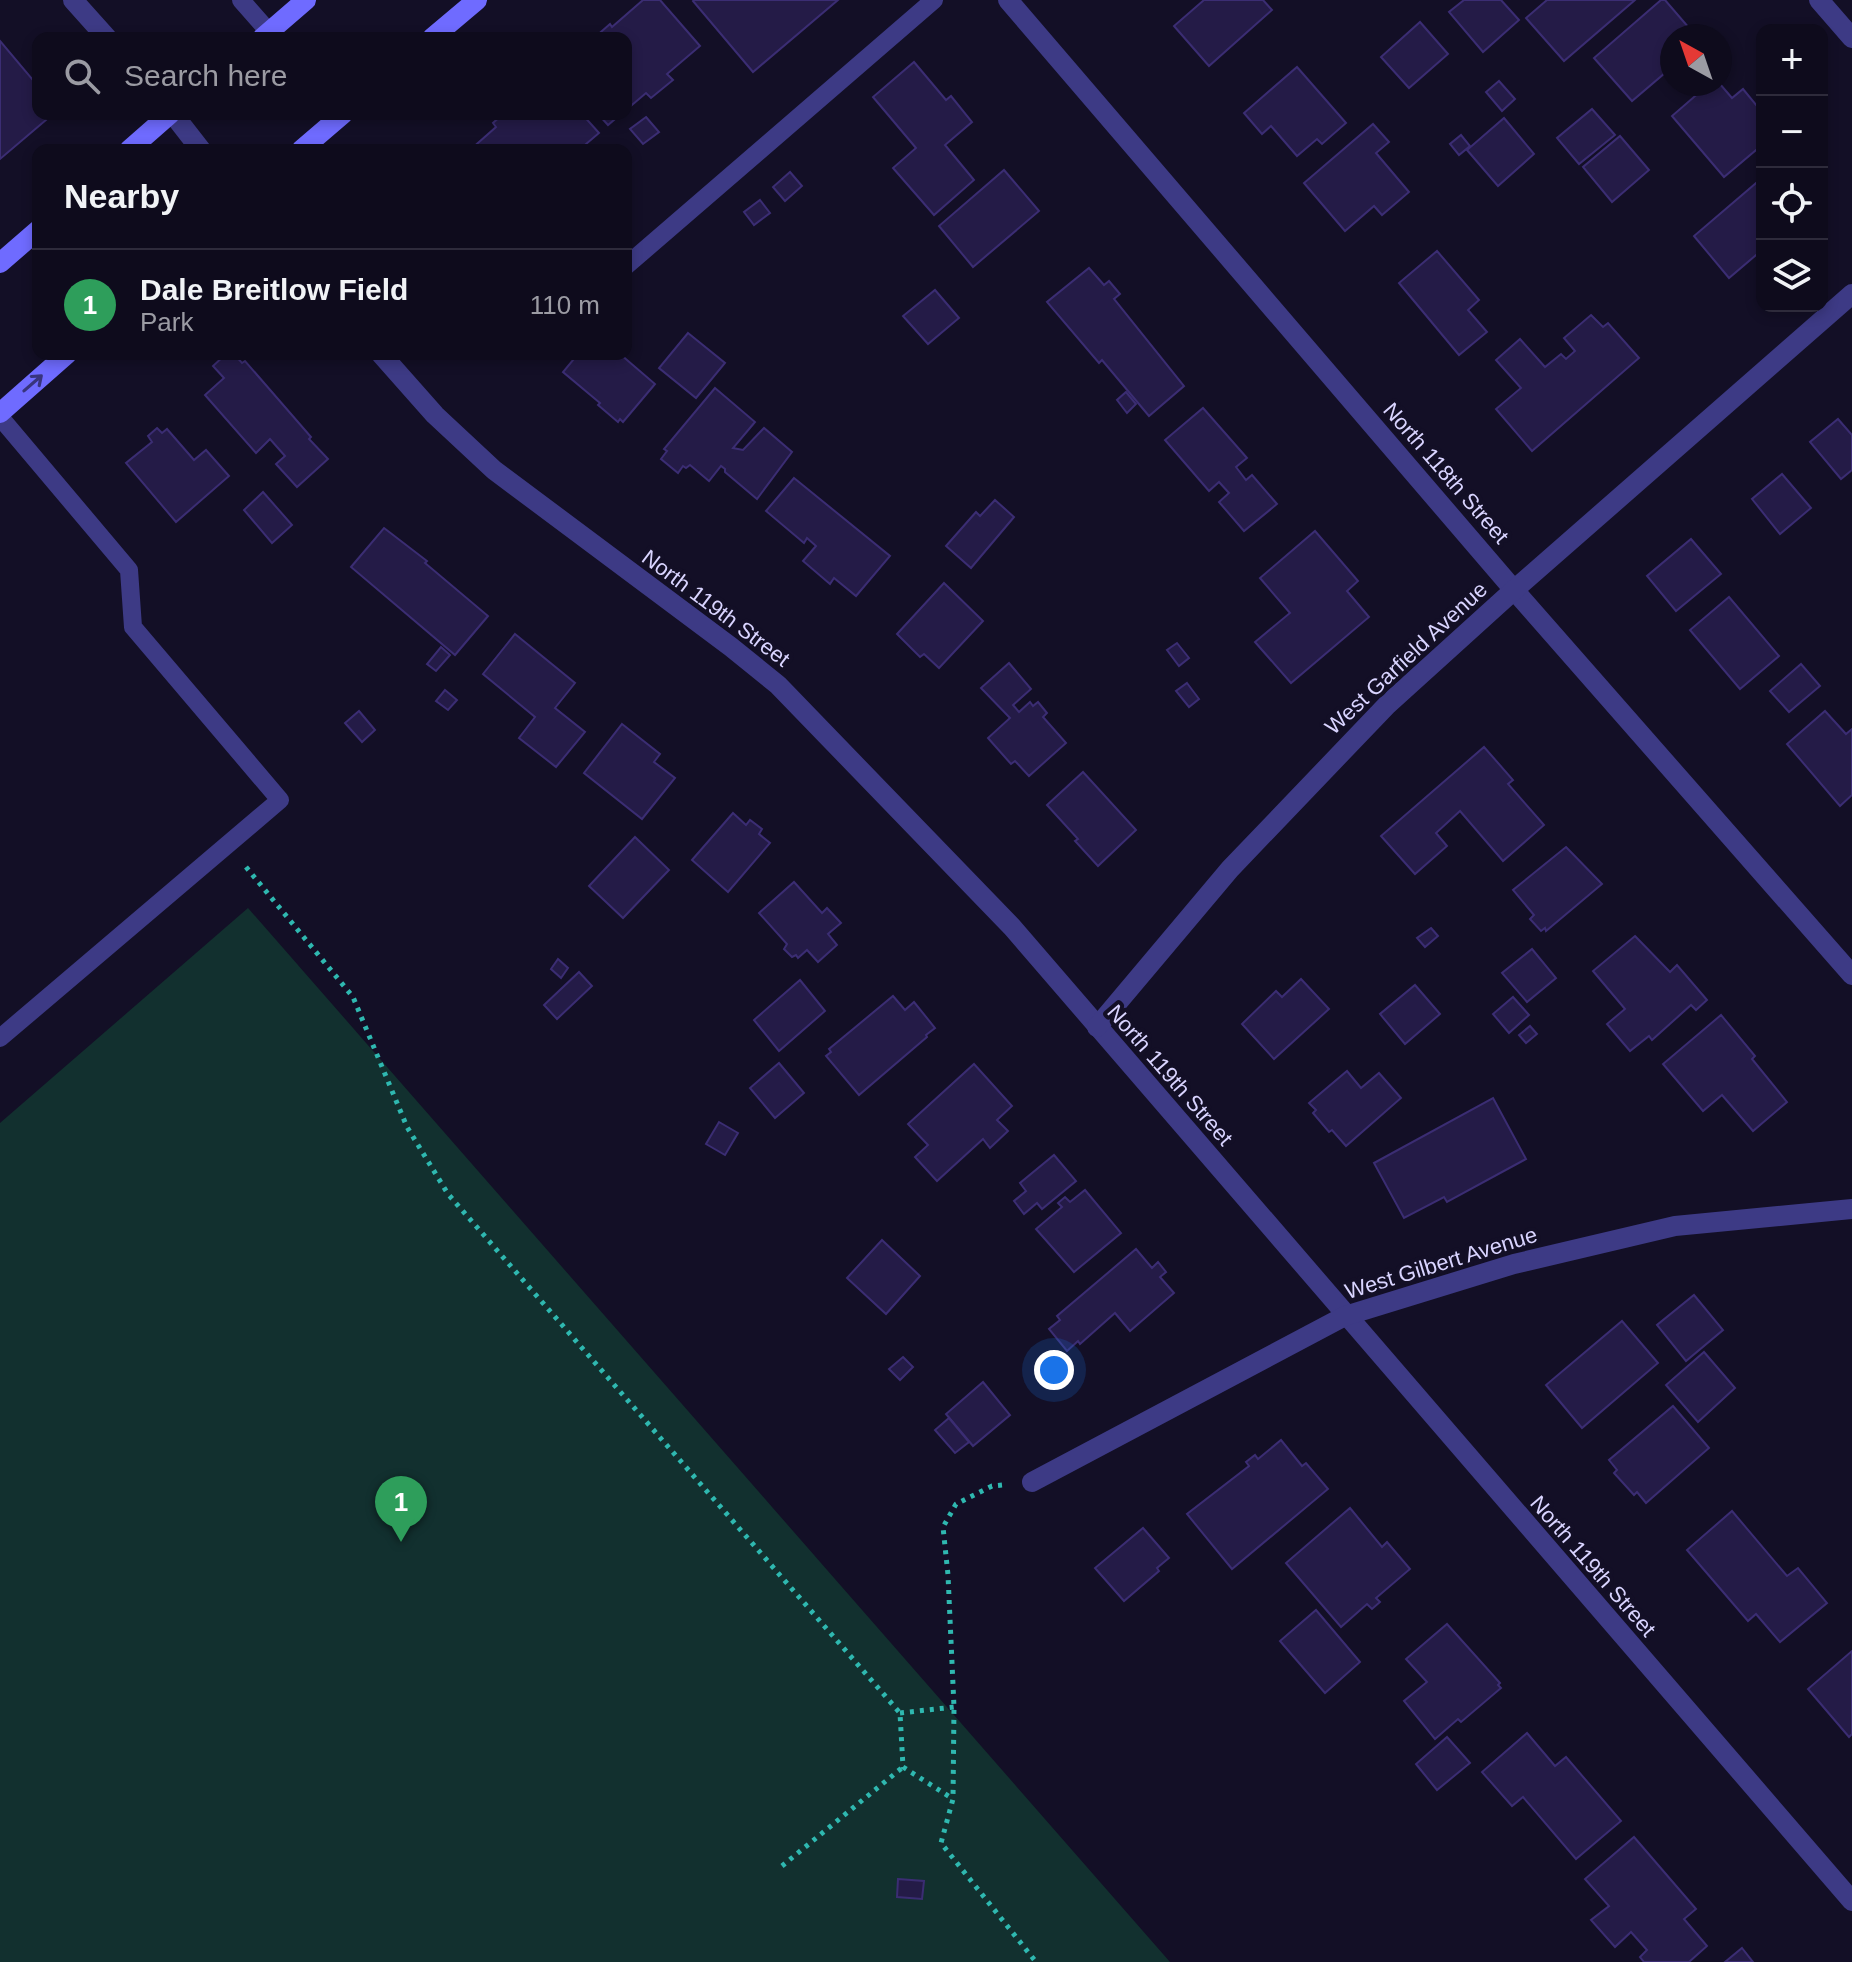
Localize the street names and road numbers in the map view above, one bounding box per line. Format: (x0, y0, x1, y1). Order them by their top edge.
street label: North 118th Street (1378, 398, 1514, 548)
street label: North 119th Street (637, 544, 795, 672)
street label: West Garfield Avenue (1320, 577, 1492, 739)
street label: North 119th Street (1102, 1000, 1238, 1150)
street label: West Gilbert Avenue (1342, 1222, 1540, 1304)
street label: North 119th Street (1525, 1491, 1661, 1641)

